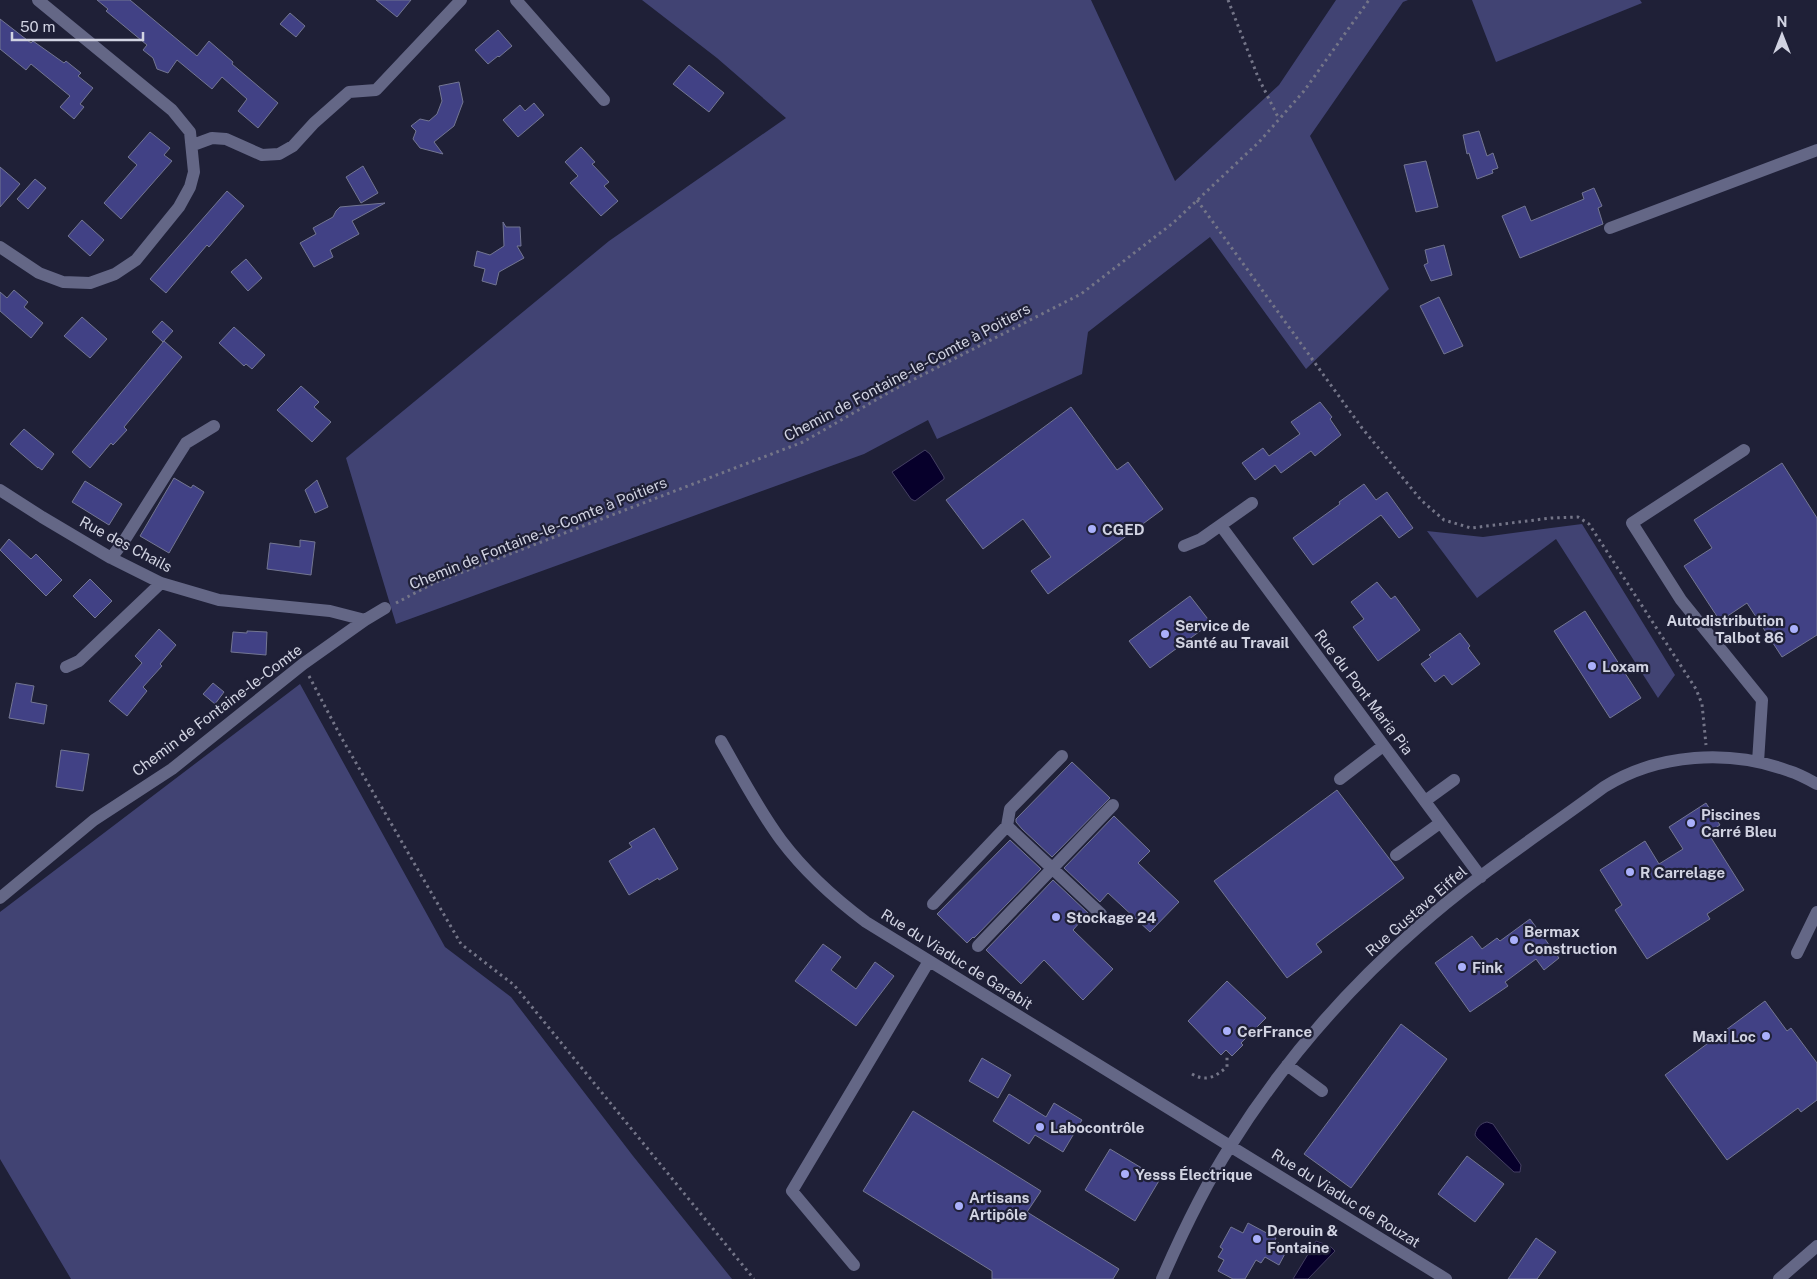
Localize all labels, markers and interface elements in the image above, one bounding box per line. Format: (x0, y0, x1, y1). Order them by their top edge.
scale bar (12, 10, 144, 42)
north arrow (1757, 10, 1807, 60)
text: N (1777, 14, 1787, 30)
text: 50 m (20, 18, 55, 35)
street label: Chemin de Fontaine-le-Comte à Poitiers (781, 300, 1033, 444)
street label: Chemin de Fontaine-le-Comte à Poitiers (407, 473, 669, 593)
street label: Rue des Chails (77, 513, 175, 575)
place label: CGED (1102, 521, 1145, 538)
marker: CGED (1086, 523, 1098, 535)
place label: Autodistribution Talbot 86 (1666, 612, 1784, 646)
place label: Service de Santé au Travail (1175, 617, 1289, 651)
marker: Autodistribution Talbot 86 (1788, 623, 1800, 635)
street label: Rue du Pont Maria Pia (1311, 626, 1417, 758)
marker: Service de Santé au Travail (1159, 628, 1171, 640)
street label: Chemin de Fontaine-le-Comte (129, 641, 305, 779)
place label: Loxam (1602, 658, 1649, 675)
marker: Loxam (1586, 660, 1598, 672)
place label: Piscines Carré Bleu (1701, 806, 1777, 840)
marker: Piscines Carré Bleu (1685, 817, 1697, 829)
street label: Rue Gustave Eiffel (1362, 862, 1470, 960)
place label: R Carrelage (1640, 864, 1725, 881)
marker: R Carrelage (1624, 866, 1636, 878)
street label: Rue du Viaduc de Garabit (878, 905, 1036, 1013)
place label: Stockage 24 (1066, 909, 1157, 926)
marker: Stockage 24 (1050, 911, 1062, 923)
place label: Bermax Construction (1524, 923, 1617, 957)
marker: Bermax Construction (1508, 934, 1520, 946)
place label: Fink (1472, 959, 1503, 976)
marker: Fink (1456, 961, 1468, 973)
place label: CerFrance (1237, 1023, 1312, 1040)
marker: CerFrance (1221, 1025, 1233, 1037)
place label: Maxi Loc (1692, 1028, 1756, 1045)
marker: Maxi Loc (1760, 1030, 1772, 1042)
place label: Labocontrôle (1050, 1119, 1144, 1136)
marker: Labocontrôle (1034, 1121, 1046, 1133)
street label: Rue du Viaduc de Rouzat (1269, 1145, 1424, 1251)
place label: Yesss Électrique (1135, 1166, 1253, 1183)
marker: Yesss Électrique (1119, 1168, 1131, 1180)
place label: Artisans Artipôle (969, 1189, 1030, 1223)
marker: Artisans Artipôle (953, 1200, 965, 1212)
place label: Derouin & Fontaine (1267, 1222, 1338, 1256)
marker: Derouin & Fontaine (1251, 1233, 1263, 1245)

